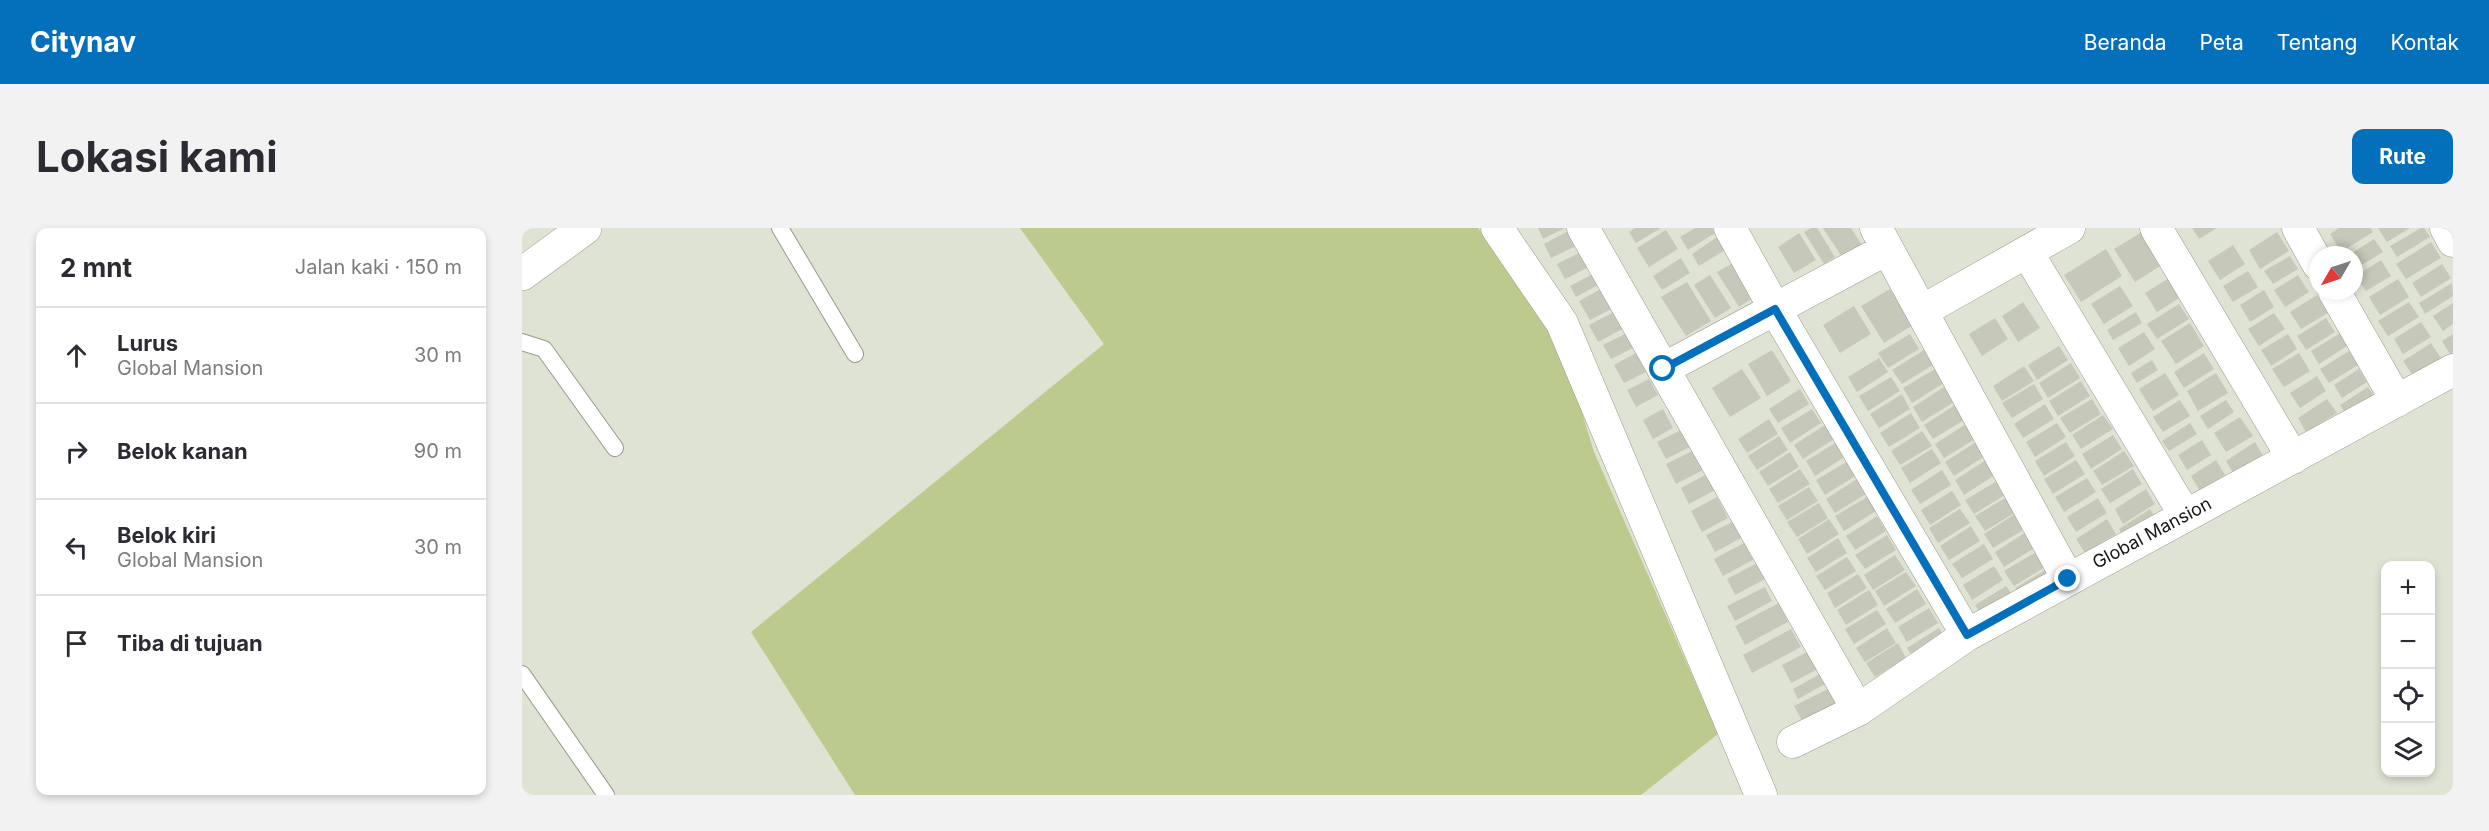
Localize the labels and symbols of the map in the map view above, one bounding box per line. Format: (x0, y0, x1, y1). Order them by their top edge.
north arrow (2309, 246, 2363, 300)
route start (1649, 355, 1675, 381)
street label: Global Mansion (2089, 492, 2215, 573)
route end (2054, 565, 2080, 591)

